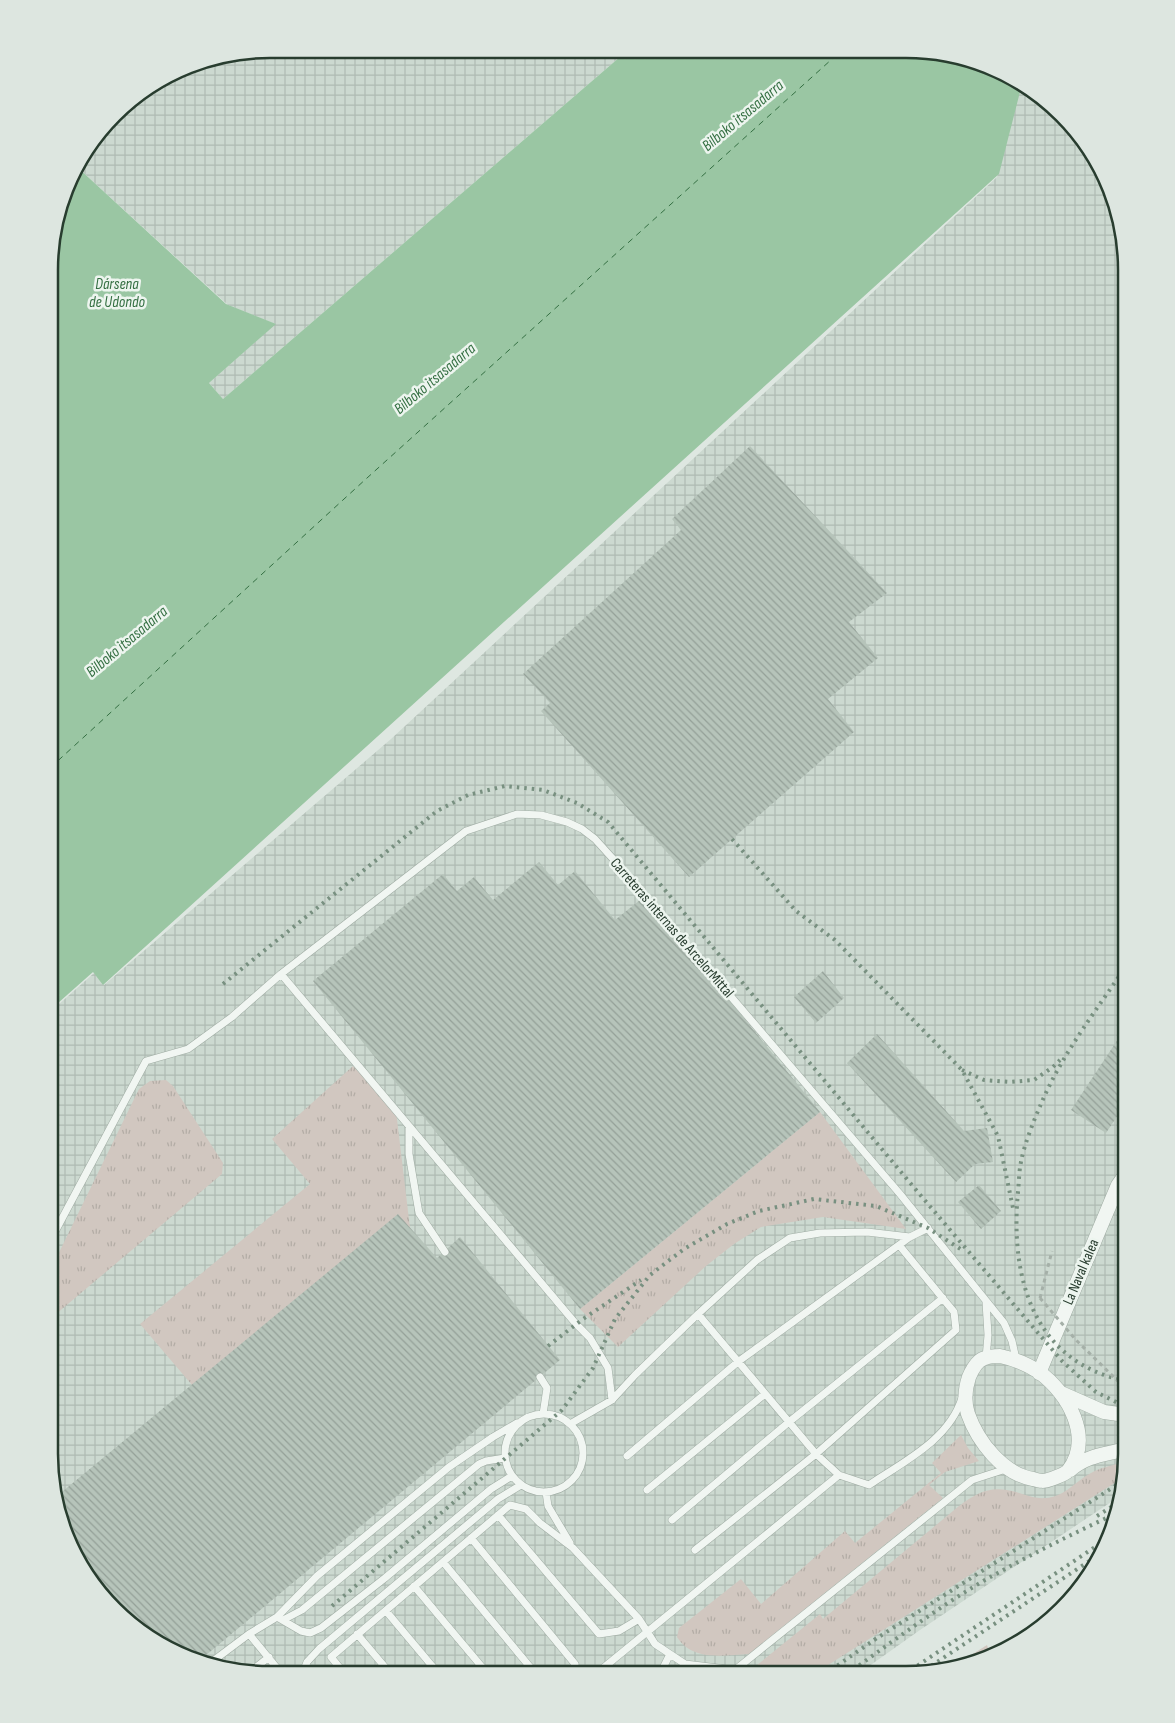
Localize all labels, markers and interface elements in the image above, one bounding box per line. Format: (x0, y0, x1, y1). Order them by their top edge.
water label: Bilboko itsasadarra (698, 76, 788, 156)
water label: Dársena de Udondo (89, 275, 145, 312)
water label: Bilboko itsasadarra (390, 339, 480, 419)
water label: Bilboko itsasadarra (82, 602, 172, 682)
street label: Carreteras internas de ArcelorMittal (606, 854, 738, 1002)
street label: La Naval kalea (1059, 1236, 1103, 1308)

